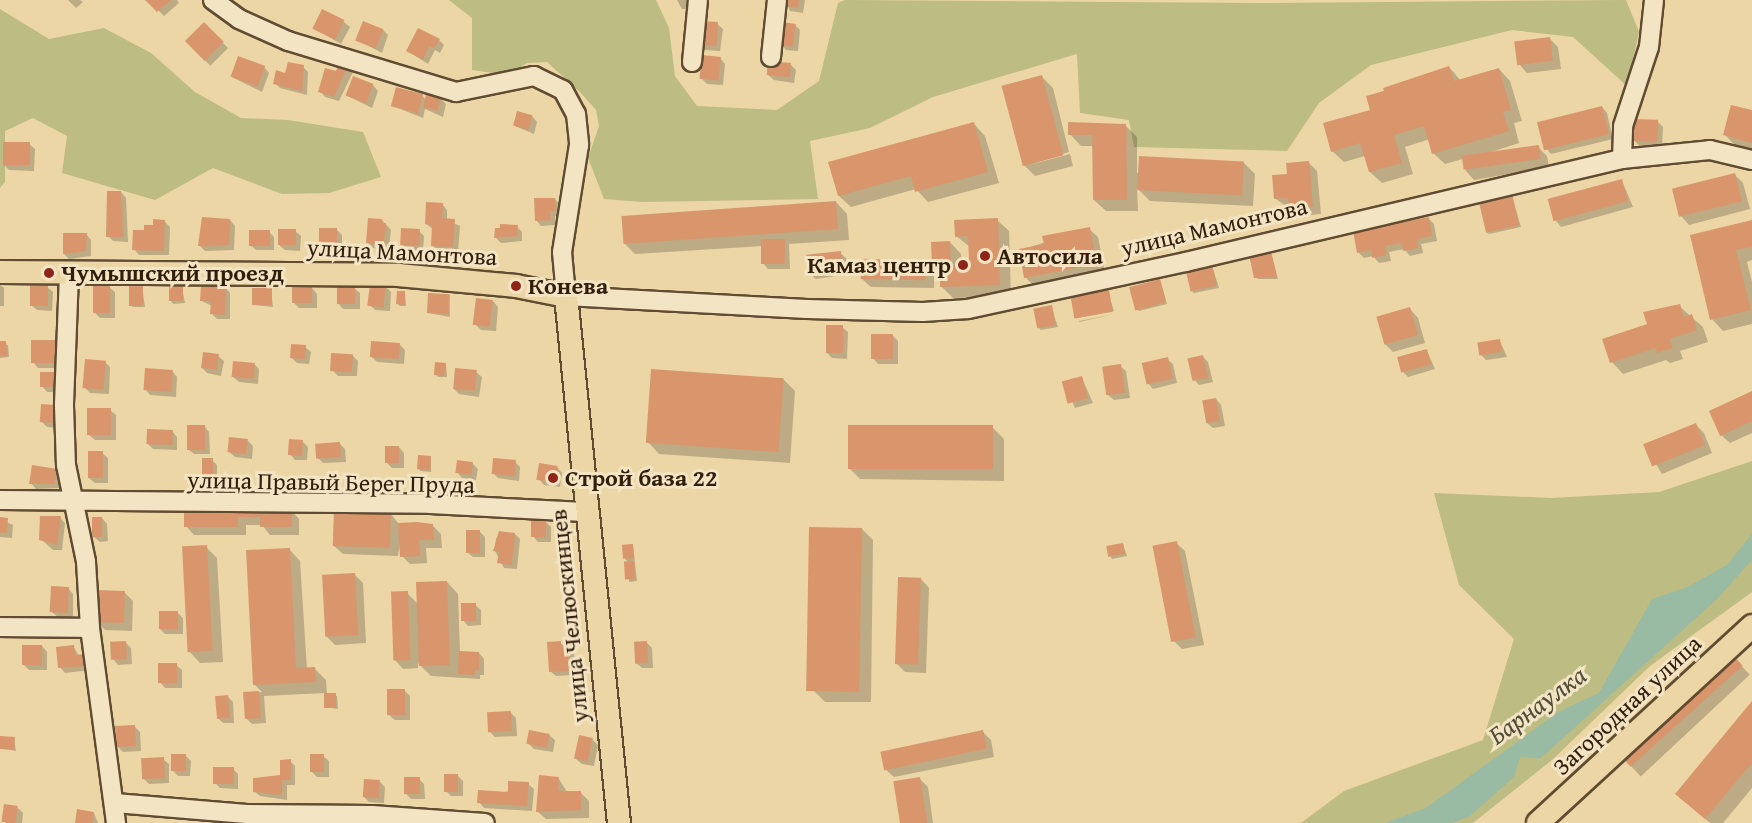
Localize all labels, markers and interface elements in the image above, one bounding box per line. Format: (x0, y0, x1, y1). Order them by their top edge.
street label: улица Мамонтова (1118, 192, 1310, 262)
street label: улица Мамонтова (306, 233, 498, 271)
place label: Автосила (997, 242, 1103, 270)
marker: Автосила (978, 249, 992, 263)
place label: Камаз центр (807, 251, 951, 279)
marker: Камаз центр (956, 258, 970, 272)
place label: Чумышский проезд (61, 259, 284, 287)
marker: Чумышский проезд (42, 266, 56, 280)
place label: Конева (528, 272, 608, 300)
marker: Конева (509, 279, 523, 293)
place label: Строй база 22 (565, 464, 717, 492)
street label: улица Правый Берег Пруда (187, 465, 475, 499)
marker: Строй база 22 (546, 471, 560, 485)
street label: улица Челюскинцев (543, 508, 595, 724)
street label: Загородная улица (1547, 629, 1707, 781)
water label: Барнаулка (1482, 659, 1592, 751)

